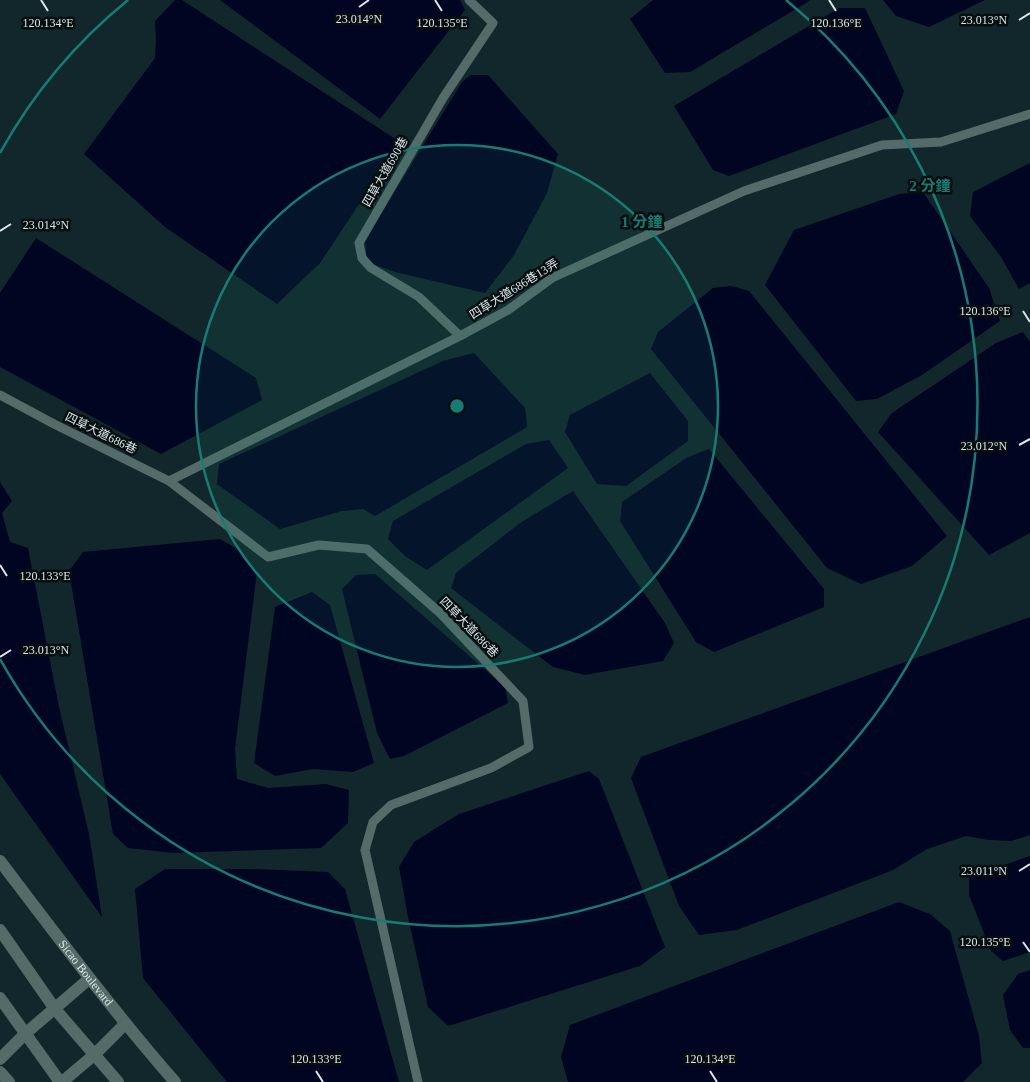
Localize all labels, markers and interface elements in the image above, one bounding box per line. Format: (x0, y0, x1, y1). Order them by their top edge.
text: 23.014°N (336, 12, 383, 26)
text: 23.013°N (961, 13, 1008, 27)
text: 120.134°E (22, 16, 74, 30)
text: 120.135°E (416, 16, 468, 30)
text: 120.136°E (810, 16, 862, 30)
street label: 四草大道690巷 (359, 135, 411, 209)
text: 2 分鐘 (909, 178, 951, 194)
text: 1 分鐘 (621, 214, 663, 230)
text: 23.014°N (23, 218, 70, 232)
street label: 四草大道686巷13弄 (467, 256, 561, 322)
text: 120.136°E (959, 304, 1011, 318)
centre of rings (448, 397, 466, 415)
street label: 四草大道686巷 (63, 410, 139, 456)
text: 23.012°N (961, 439, 1008, 453)
text: 120.133°E (19, 569, 71, 583)
street label: 四草大道686巷 (437, 594, 501, 660)
text: 23.013°N (23, 643, 70, 657)
text: 23.011°N (961, 864, 1007, 878)
text: 120.135°E (959, 935, 1011, 949)
street label: Sicao Boulevard (56, 937, 116, 1009)
text: 120.133°E (290, 1052, 342, 1066)
text: 120.134°E (684, 1052, 736, 1066)

